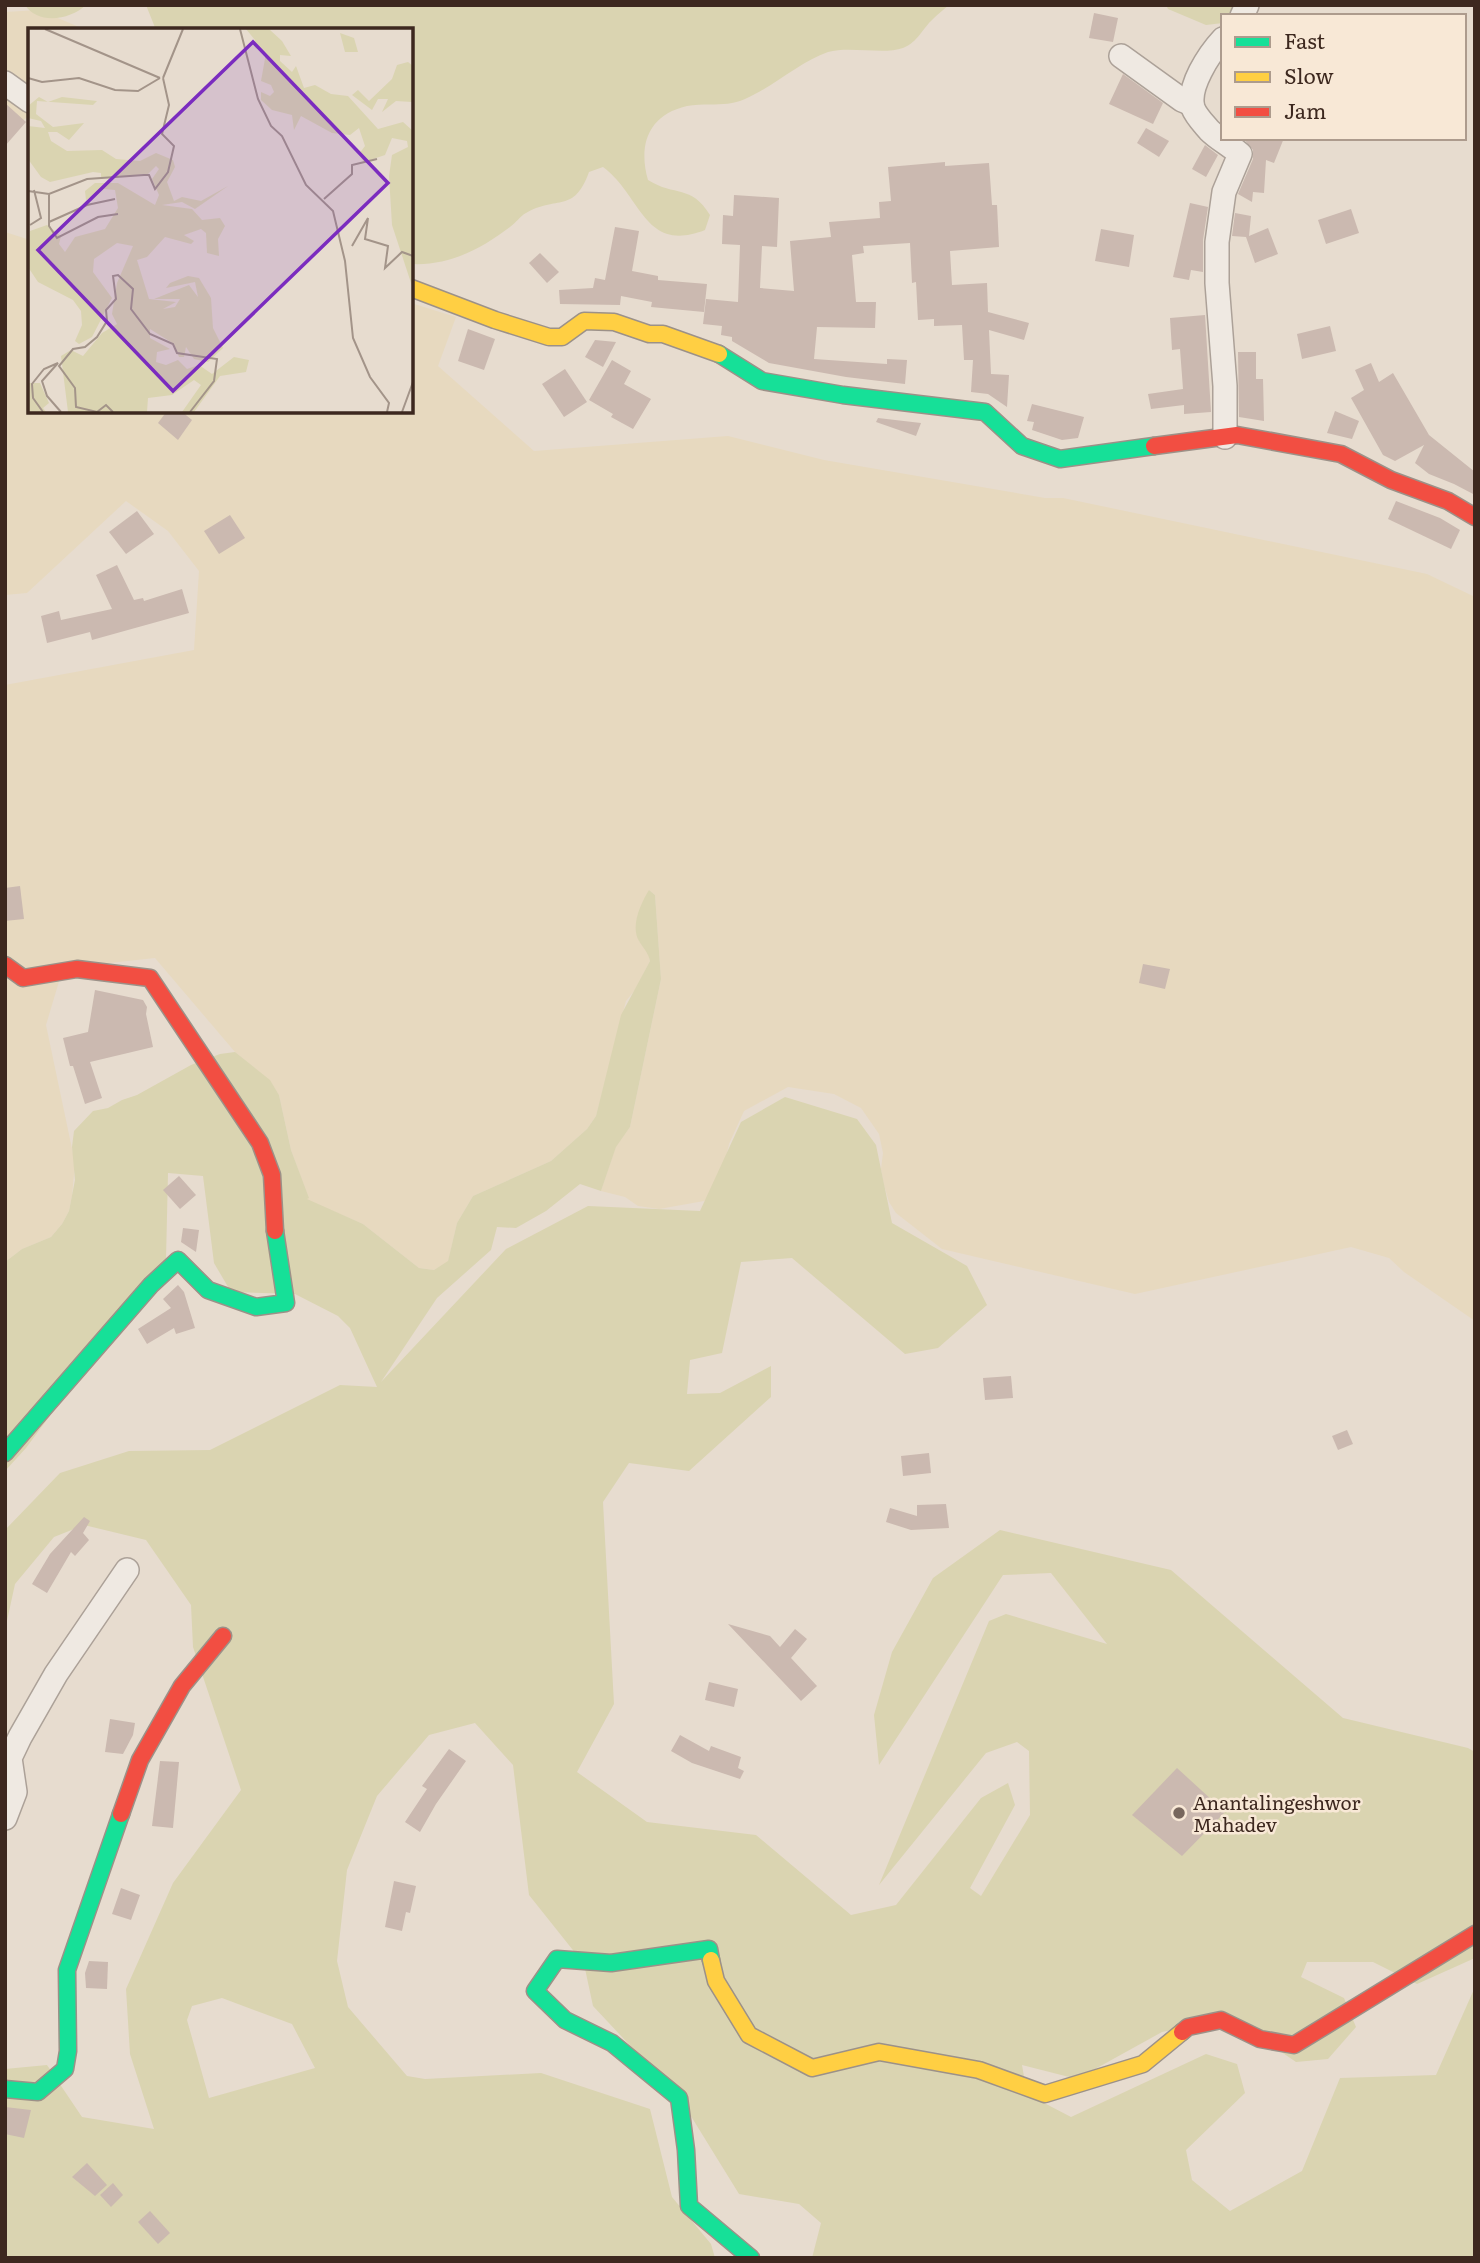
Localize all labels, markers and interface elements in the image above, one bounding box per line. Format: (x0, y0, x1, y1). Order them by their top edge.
legend (1221, 14, 1466, 140)
text: Fast (1284, 24, 1325, 55)
inset map (28, 28, 413, 413)
text: Slow (1284, 59, 1334, 90)
text: Jam (1284, 94, 1326, 125)
place label: Anantalingeshwor Mahadev (1193, 1788, 1360, 1838)
marker: Anantalingeshwor Mahadev (1171, 1805, 1187, 1821)

